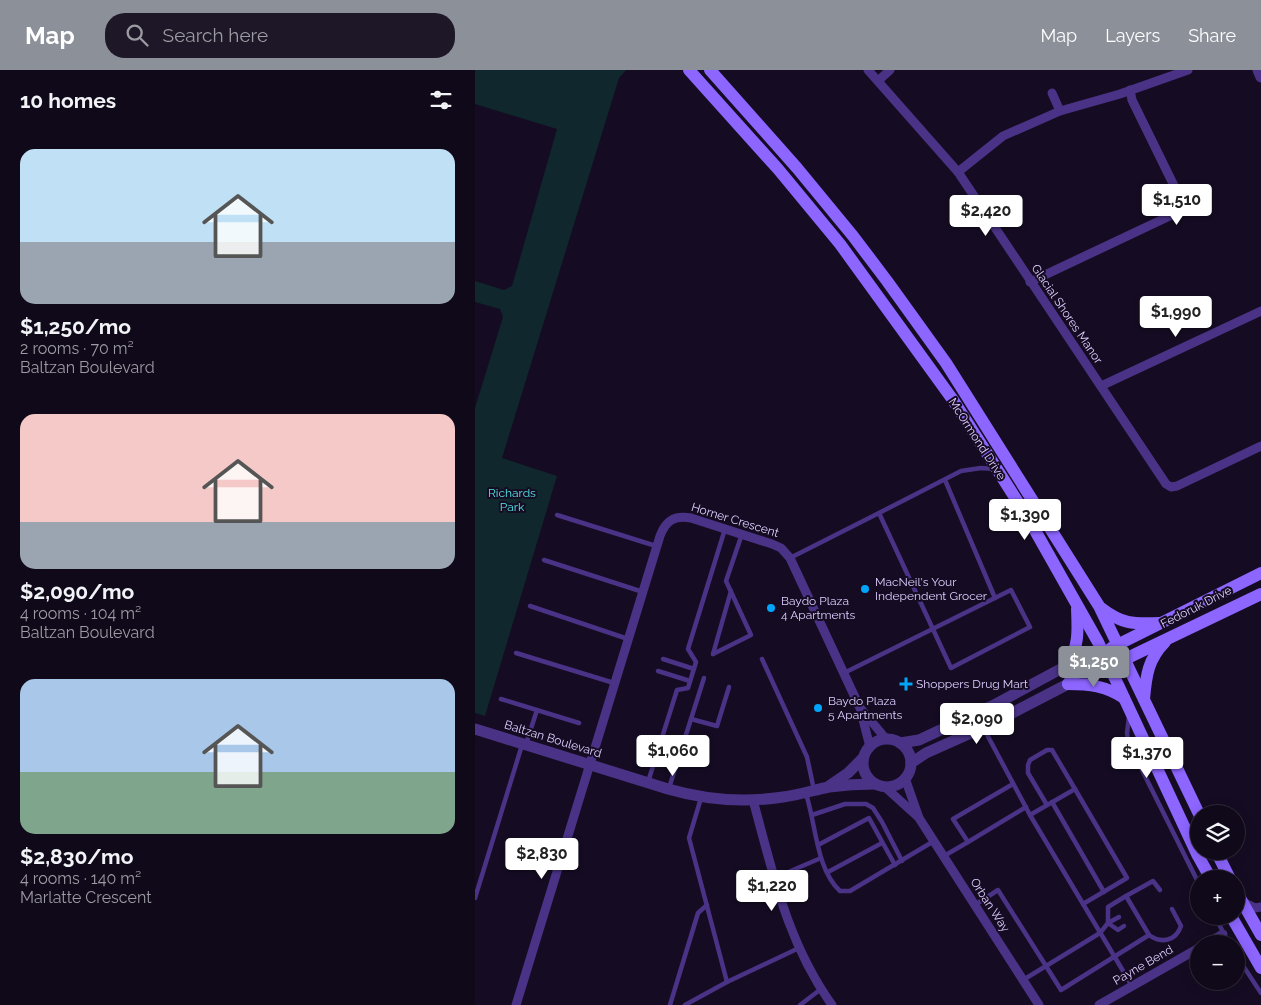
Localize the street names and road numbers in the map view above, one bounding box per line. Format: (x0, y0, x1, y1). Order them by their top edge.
street label: Glacial Shores Manor (1029, 262, 1106, 367)
street label: McOrmond Drive (945, 396, 1009, 482)
street label: Horner Crescent (690, 500, 780, 540)
street label: Fedoruk Drive (1158, 583, 1234, 631)
street label: Baltzan Boulevard (503, 718, 603, 760)
street label: Orban Way (967, 875, 1013, 935)
street label: Payne Bend (1111, 942, 1175, 988)

